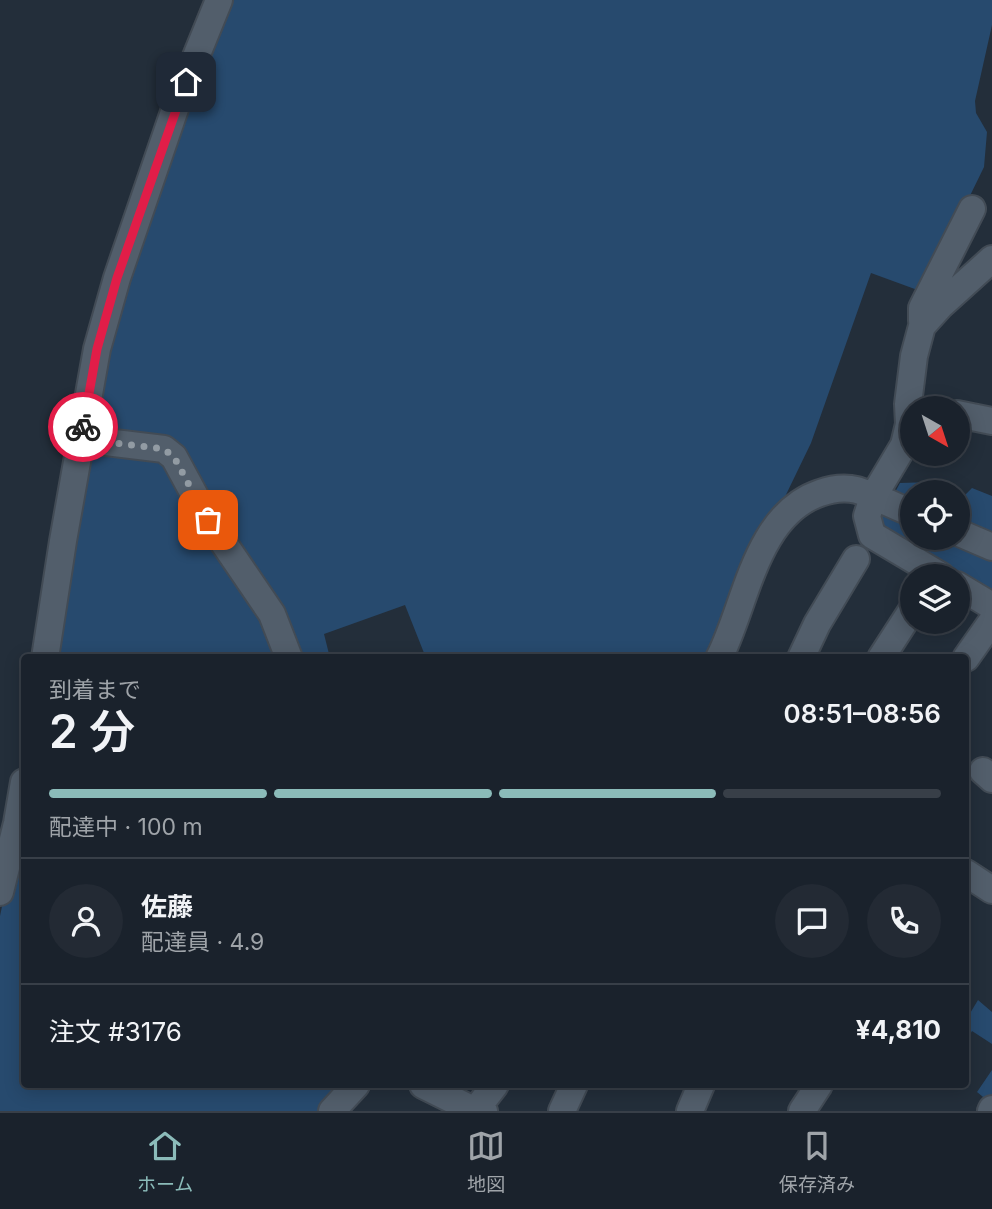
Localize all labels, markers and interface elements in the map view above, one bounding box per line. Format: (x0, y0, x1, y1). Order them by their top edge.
pin (156, 52, 216, 112)
icon: home (167, 63, 205, 101)
courier (48, 392, 118, 462)
north arrow (900, 396, 970, 466)
map controls (900, 396, 970, 634)
icon: bike (64, 408, 102, 446)
button: locate (900, 480, 970, 550)
pin (178, 490, 238, 550)
icon: bag (189, 501, 227, 539)
button: layers (900, 564, 970, 634)
text: 到着まで (49, 676, 141, 704)
text: 08:51–08:56 (784, 698, 941, 729)
text: 2 分 (49, 703, 135, 759)
text: 配達中 · 100 m (49, 813, 203, 841)
button: person (49, 884, 123, 958)
button: chat (775, 884, 849, 958)
button: phone (867, 884, 941, 958)
text: 佐藤 (141, 891, 193, 922)
text: 配達員 · 4.9 (141, 928, 264, 956)
text: ¥4,810 (856, 1014, 941, 1045)
text: 注文 #3176 (49, 1016, 182, 1047)
tab: ホーム (137, 1127, 193, 1196)
tab: 地図 (467, 1127, 505, 1196)
tab: 保存済み (779, 1127, 855, 1196)

